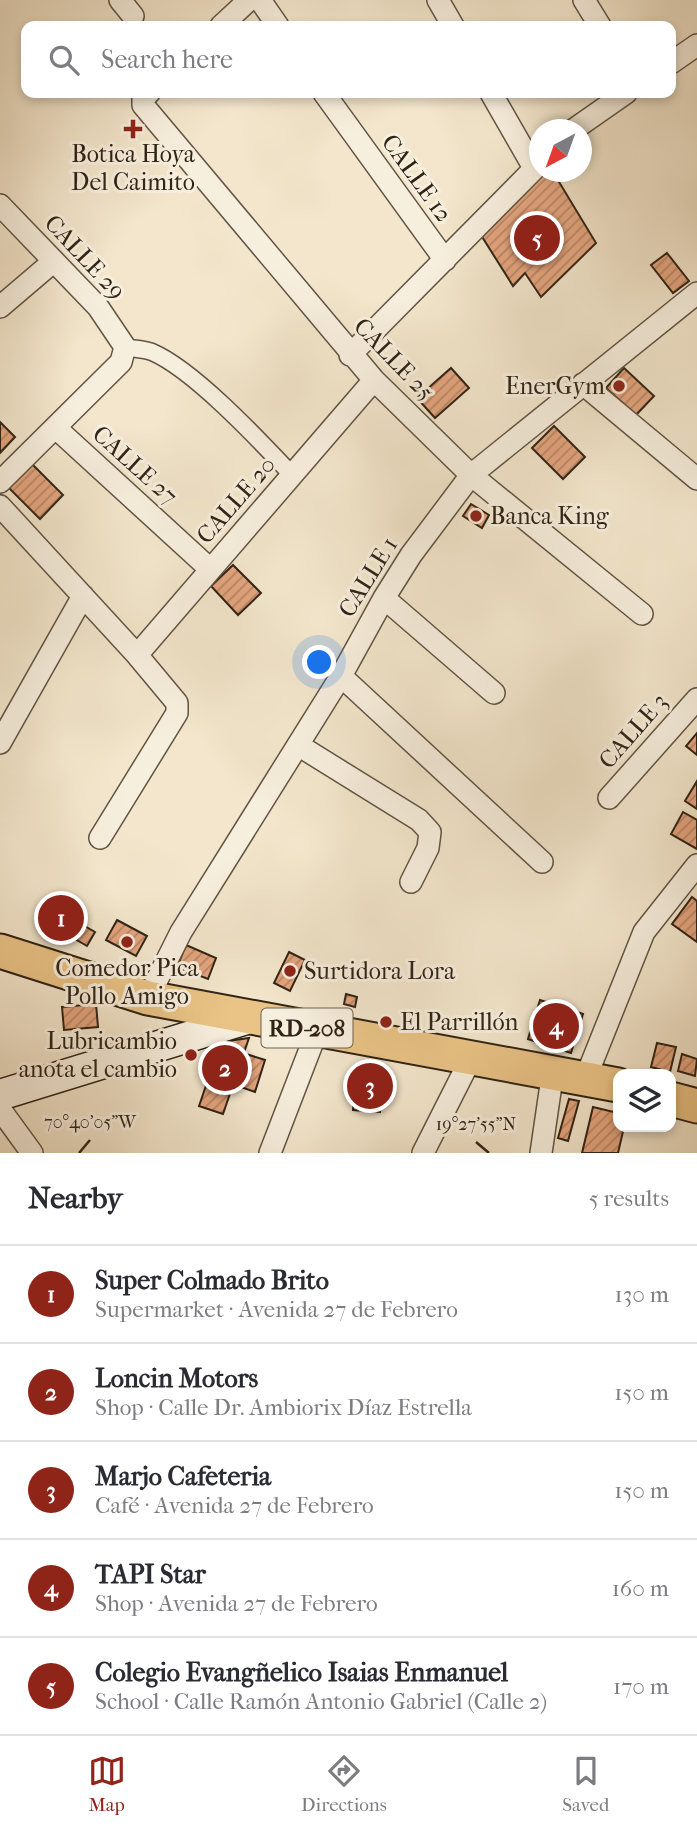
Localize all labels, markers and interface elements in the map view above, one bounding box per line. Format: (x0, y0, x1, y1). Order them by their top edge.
search box (21, 21, 676, 98)
icon: search (45, 41, 83, 79)
text: Search here (101, 44, 233, 75)
north arrow (529, 119, 592, 182)
marker: Botica Hoya Del Caimito (125, 121, 141, 137)
street label: CALLE 12 (376, 129, 458, 227)
place label: Botica Hoya Del Caimito (71, 140, 196, 196)
street label: CALLE 29 (39, 209, 131, 305)
pin: 5 (514, 212, 560, 264)
street label: CALLE 25 (348, 312, 440, 406)
place label: EnerGym (505, 372, 605, 400)
marker: EnerGym (611, 378, 627, 394)
street label: CALLE 27 (87, 420, 183, 510)
street label: CALLE 20 (191, 451, 281, 549)
place label: Banca King (490, 502, 610, 530)
marker: Banca King (468, 508, 484, 524)
street label: CALLE 1 (333, 532, 403, 622)
your location (302, 645, 336, 679)
street label: CALLE 3 (593, 688, 673, 774)
pin: 1 (38, 892, 84, 944)
marker: Comedor Pica Pollo Amigo (119, 934, 135, 950)
place label: Comedor Pica Pollo Amigo (55, 954, 200, 1010)
place label: Surtidora Lora (304, 957, 456, 985)
marker: Surtidora Lora (282, 963, 298, 979)
pin: 4 (533, 1000, 579, 1052)
place label: El Parrillón (400, 1008, 518, 1036)
road number: RD-208 (262, 1009, 352, 1048)
marker: El Parrillón (378, 1014, 394, 1030)
place label: Lubricambio anota el cambio (19, 1027, 177, 1083)
pin: 2 (202, 1042, 248, 1094)
marker: Lubricambio anota el cambio (183, 1047, 199, 1063)
pin: 3 (347, 1060, 393, 1112)
map controls (613, 1069, 676, 1132)
button: layers (613, 1069, 676, 1132)
text: 70°40'05"W (44, 1112, 137, 1133)
text: 19°27'55"N (436, 1114, 517, 1135)
text: Nearby (28, 1181, 123, 1216)
text: 5 results (589, 1185, 669, 1212)
text: Super Colmado Brito (95, 1265, 329, 1296)
text: 1 (47, 1281, 55, 1308)
text: 130 m (615, 1281, 669, 1308)
text: Supermarket · Avenida 27 de Febrero (95, 1296, 458, 1323)
text: Loncin Motors (95, 1363, 258, 1394)
text: 2 (45, 1379, 57, 1406)
text: 150 m (614, 1379, 669, 1406)
text: Shop · Calle Dr. Ambiorix Díaz Estrella (95, 1394, 472, 1421)
text: Marjo Cafeteria (95, 1461, 271, 1492)
text: 3 (46, 1477, 56, 1504)
text: 150 m (614, 1477, 669, 1504)
text: Café · Avenida 27 de Febrero (95, 1492, 374, 1519)
text: TAPI Star (95, 1559, 206, 1590)
text: 4 (44, 1575, 58, 1602)
text: 160 m (612, 1575, 669, 1602)
text: Shop · Avenida 27 de Febrero (95, 1590, 378, 1617)
text: Colegio Evangñelico Isaias Enmanuel (95, 1657, 508, 1688)
text: 5 (46, 1673, 56, 1700)
text: 170 m (613, 1673, 669, 1700)
text: School · Calle Ramón Antonio Gabriel (Calle 2) (95, 1688, 547, 1715)
tab: Map (88, 1752, 126, 1816)
tab: Directions (301, 1752, 387, 1816)
tab: Saved (562, 1752, 609, 1816)

